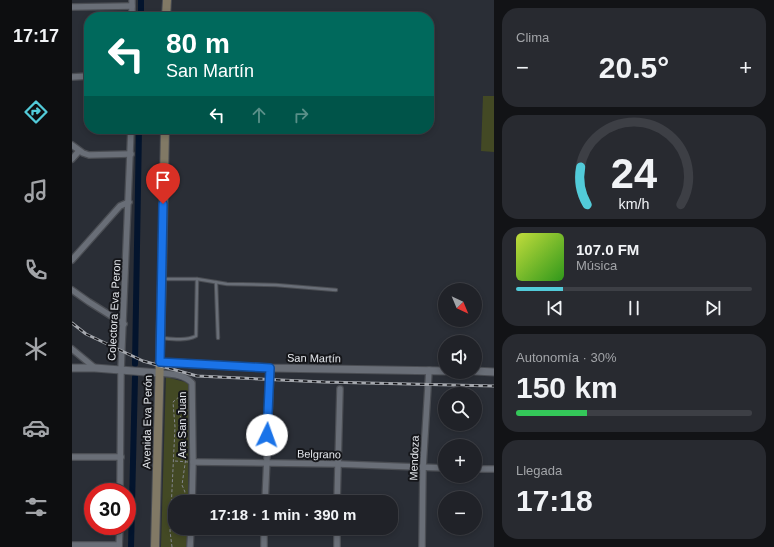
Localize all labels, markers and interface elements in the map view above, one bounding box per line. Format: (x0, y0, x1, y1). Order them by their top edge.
text: 17:17 (13, 26, 59, 46)
icon: left (100, 28, 152, 80)
text: 80 m (166, 28, 230, 59)
text: Clima (516, 30, 549, 45)
text: 20.5° (599, 51, 669, 84)
text: − (516, 55, 529, 80)
text: + (739, 55, 752, 80)
text: San Martín (166, 61, 254, 81)
icon: directions (22, 98, 50, 126)
icon: left (206, 104, 228, 126)
icon: ahead (248, 104, 270, 126)
icon: right (290, 104, 312, 126)
text: 24 (611, 150, 657, 197)
pin (146, 163, 180, 204)
icon: arrive (152, 169, 174, 191)
icon: music (22, 177, 50, 205)
text: km/h (619, 195, 650, 211)
text: 107.0 FM (576, 241, 639, 258)
icon: phone (22, 256, 50, 284)
text: Música (576, 258, 617, 273)
street label: Colectora Eva Peron (105, 259, 123, 361)
north arrow (438, 283, 482, 327)
map controls (438, 283, 482, 535)
icon: previous (544, 297, 566, 319)
icon: pause (623, 297, 645, 319)
icon: next (702, 297, 724, 319)
icon: climate (22, 335, 50, 363)
button: sound (438, 335, 482, 379)
text: Autonomía · 30% (516, 350, 616, 365)
street label: San Martín (287, 352, 341, 364)
text: 150 km (516, 371, 618, 404)
street label: Avenida Eva Perón (140, 375, 154, 469)
button: search (438, 387, 482, 431)
street label: Ara San Juan (176, 392, 188, 458)
icon: car (22, 414, 50, 442)
position arrow (246, 414, 288, 456)
street label: Mendoza (407, 434, 421, 481)
button: + (438, 439, 482, 483)
street label: Belgrano (297, 448, 341, 460)
text: Llegada (516, 463, 562, 478)
speed limit sign: 30 (84, 483, 136, 535)
text: 17:18 (516, 484, 593, 517)
button: − (438, 491, 482, 535)
icon: filters (22, 493, 50, 521)
text: 17:18 · 1 min · 390 m (210, 506, 356, 523)

